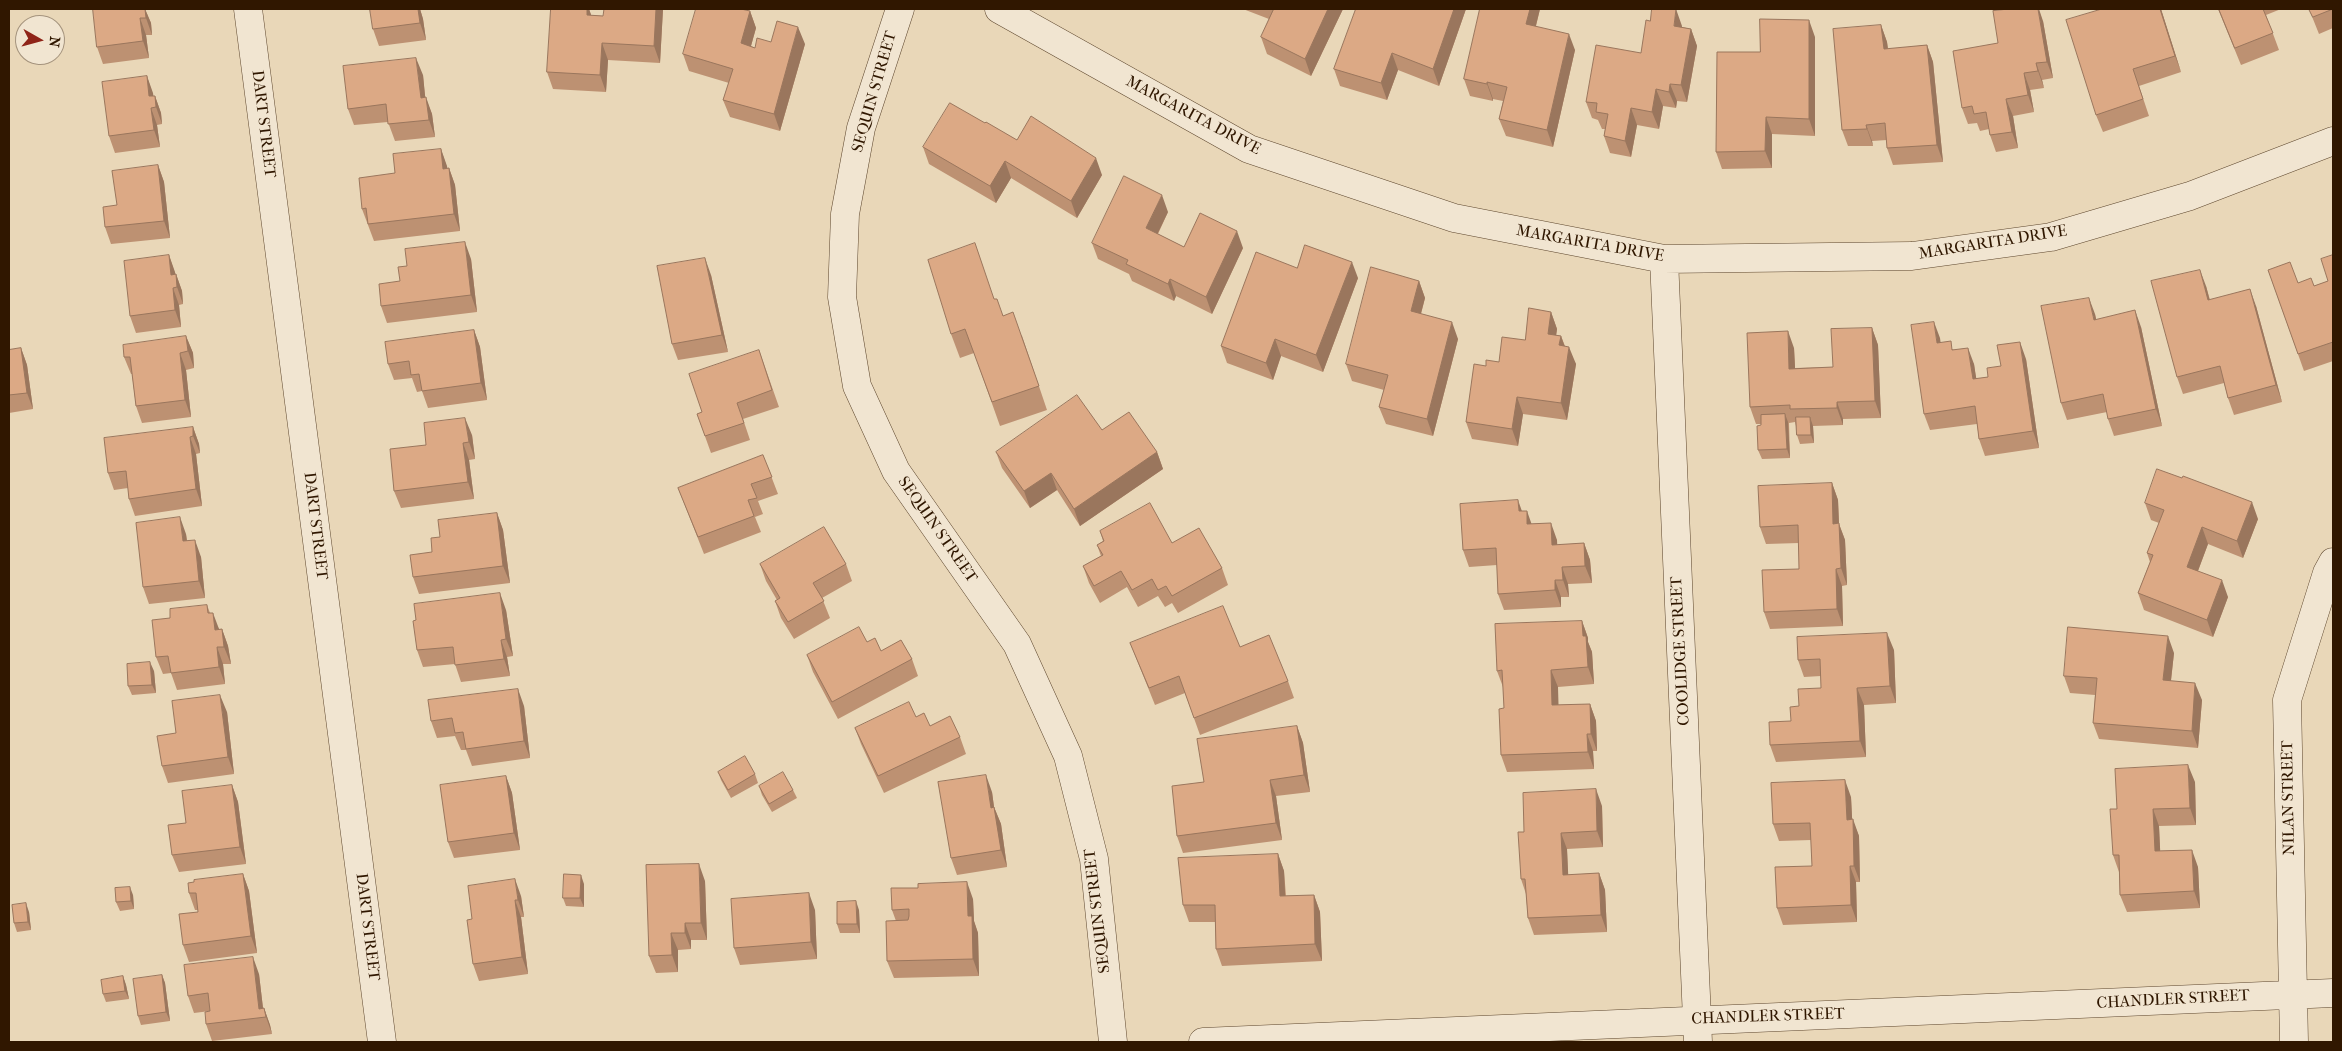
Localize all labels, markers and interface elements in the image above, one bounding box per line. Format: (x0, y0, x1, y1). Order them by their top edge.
north arrow (15, 15, 65, 65)
street label: SEQUIN STREET (849, 29, 901, 155)
text: N (45, 35, 63, 48)
street label: DART STREET (247, 69, 279, 179)
street label: MARGARITA DRIVE (1122, 72, 1264, 160)
street label: MARGARITA DRIVE (1514, 222, 1666, 266)
street label: MARGARITA DRIVE (1917, 222, 2069, 264)
street label: DART STREET (299, 471, 331, 581)
street label: SEQUIN STREET (893, 473, 981, 587)
street label: COOLIDGE STREET (1668, 576, 1694, 726)
street label: NILAN STREET (2278, 740, 2300, 856)
street label: SEQUIN STREET (1081, 848, 1115, 974)
street label: DART STREET (351, 872, 383, 982)
street label: CHANDLER STREET (2096, 986, 2250, 1014)
street label: CHANDLER STREET (1691, 1005, 1845, 1029)

